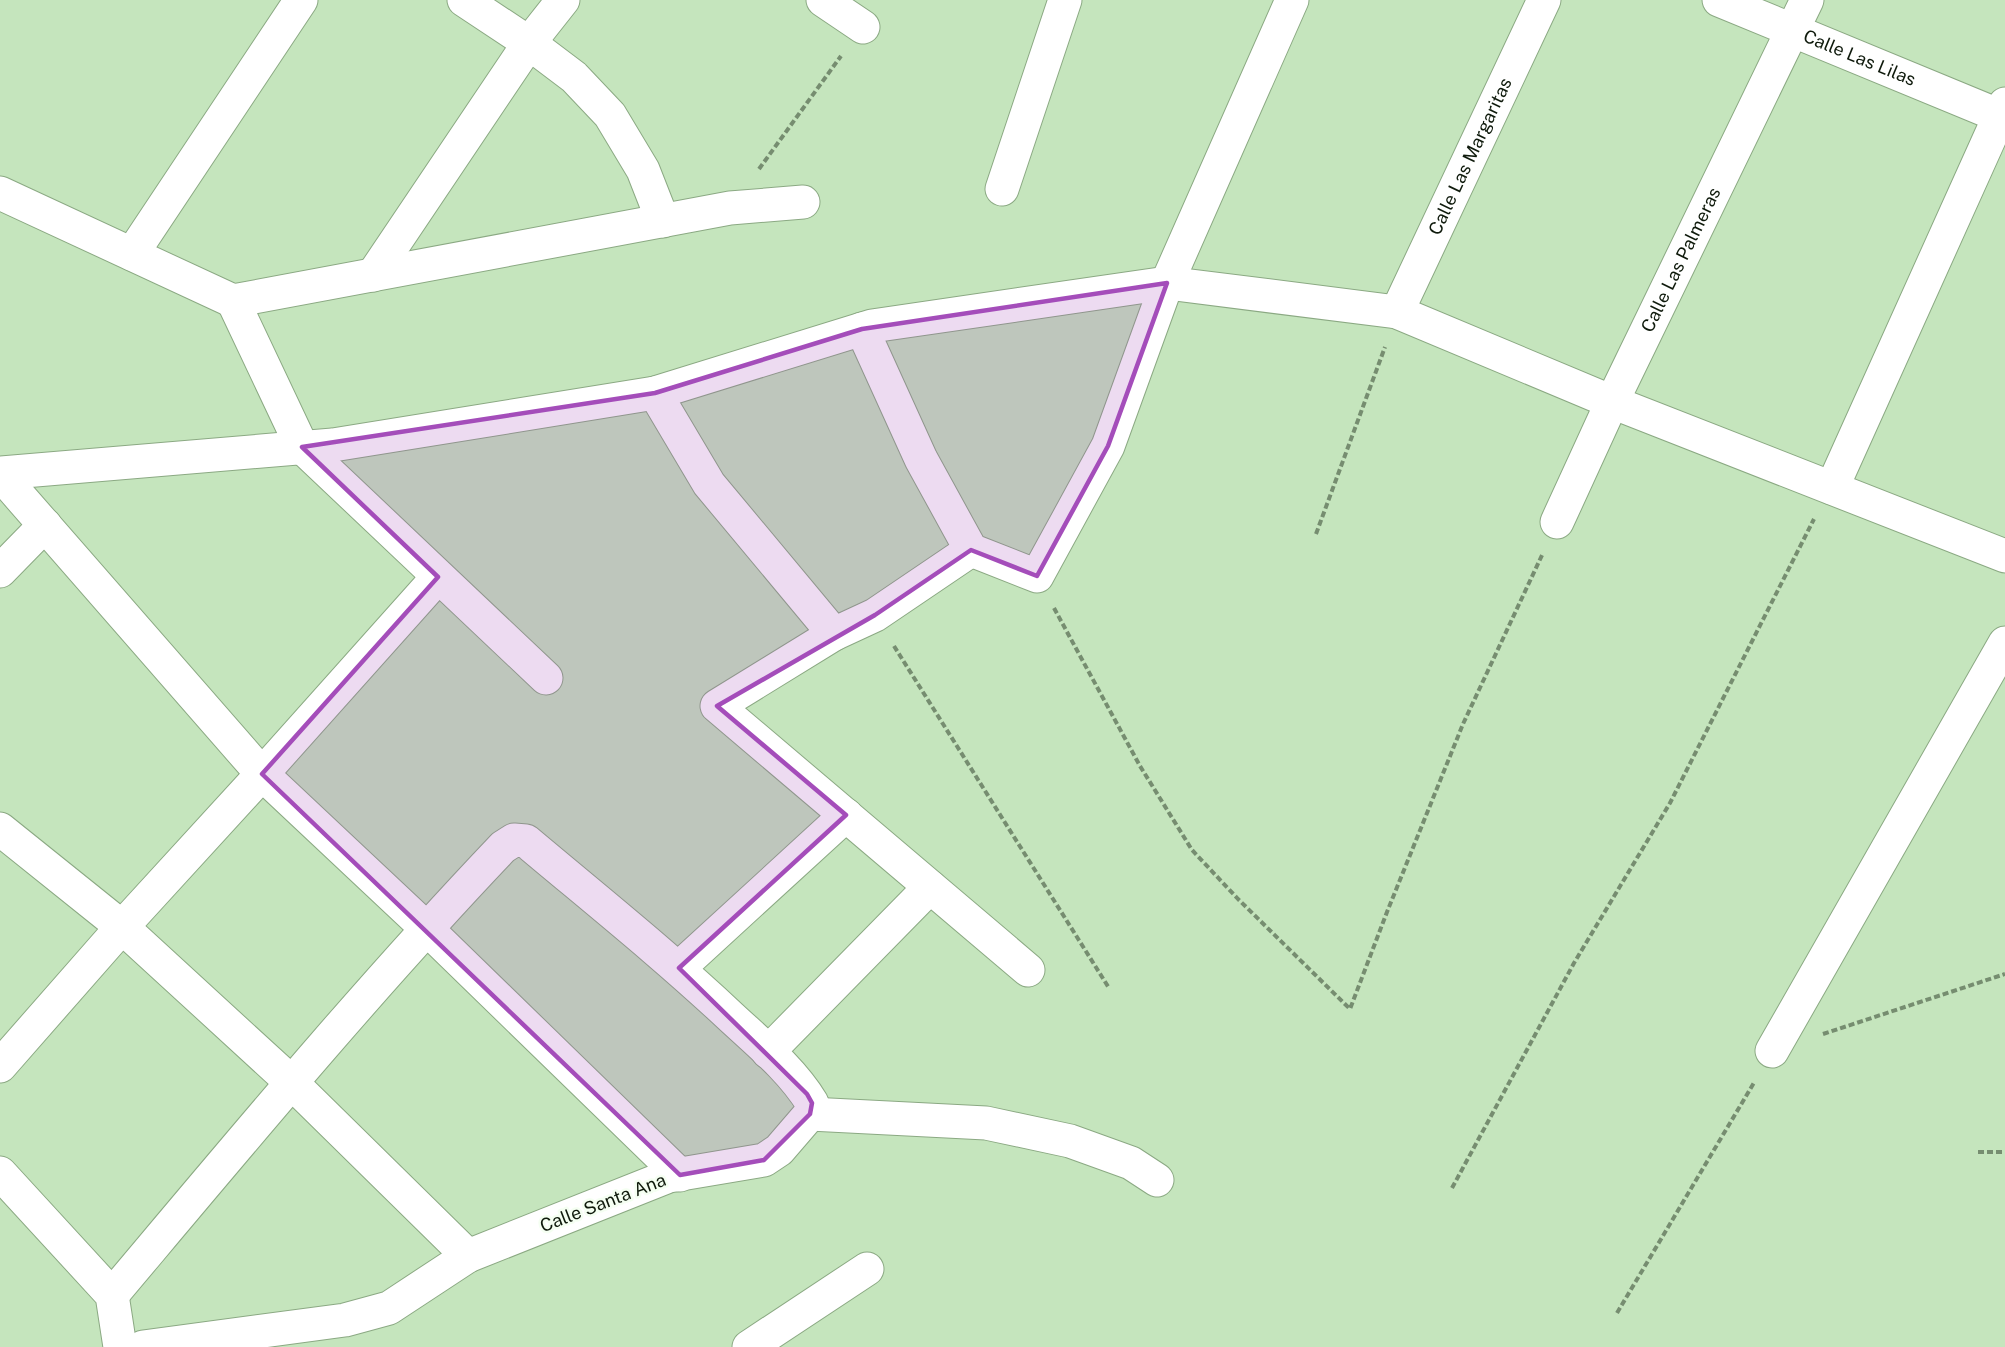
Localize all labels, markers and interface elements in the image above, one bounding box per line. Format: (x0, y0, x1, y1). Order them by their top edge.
street label: Calle Las Lilas (1800, 25, 1919, 90)
street label: Calle Las Margaritas (1424, 74, 1516, 238)
street label: Calle Las Palmeras (1636, 184, 1725, 335)
street label: Calle Santa Ana (537, 1169, 669, 1236)

